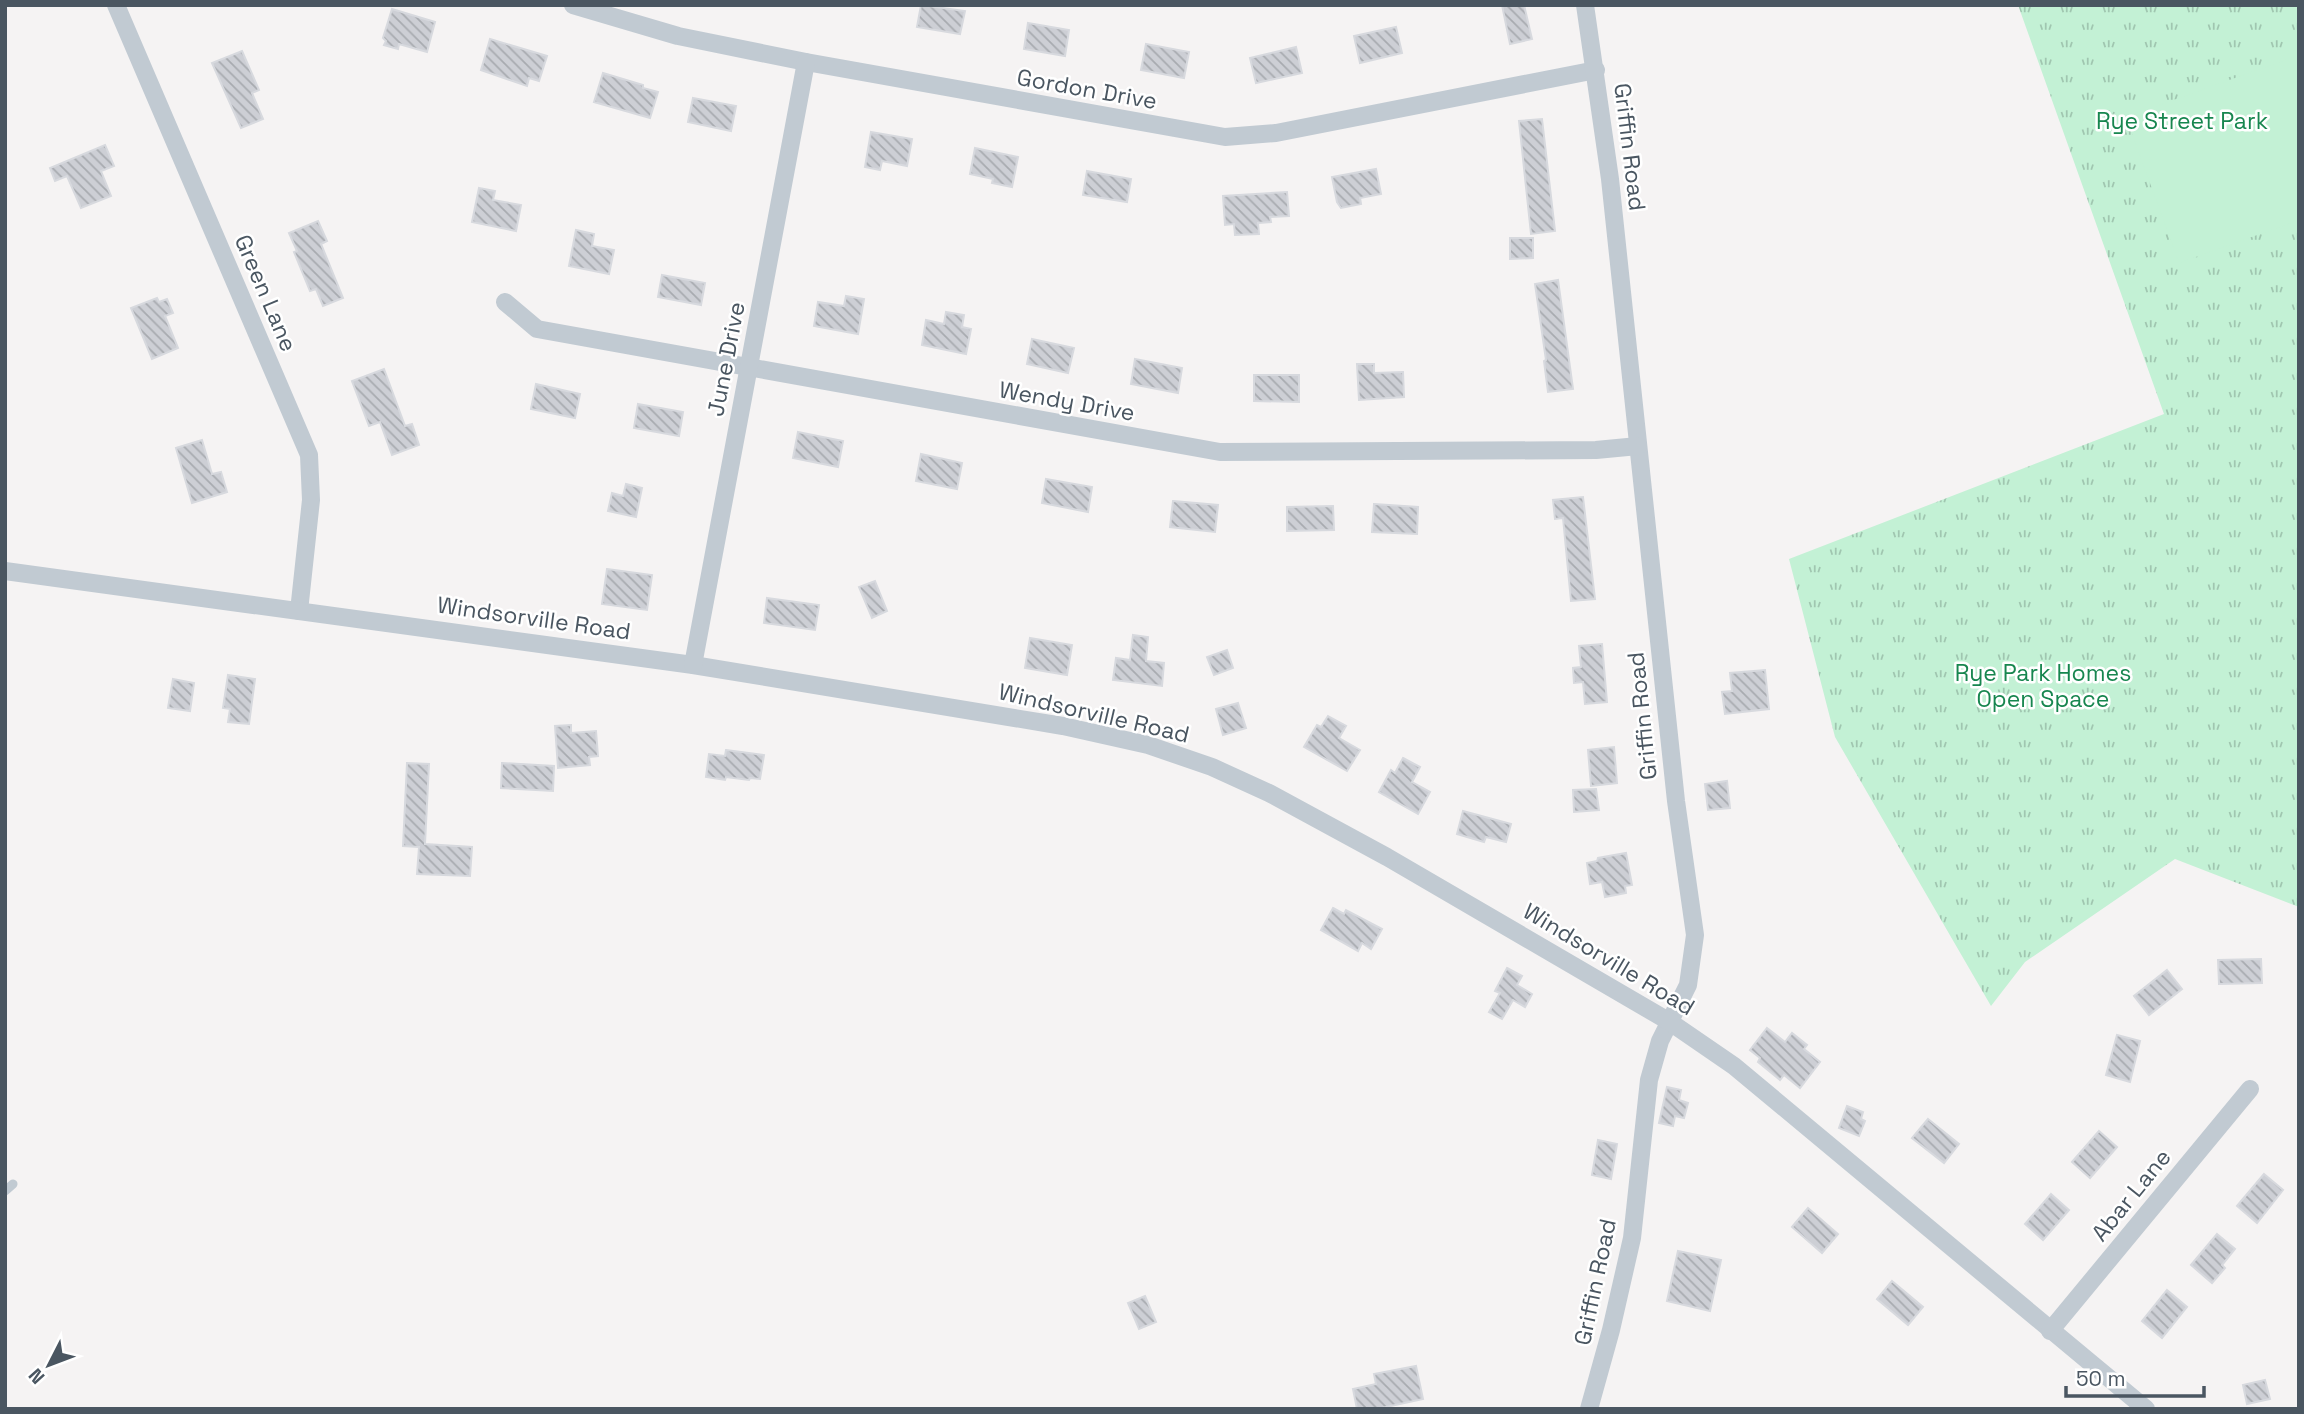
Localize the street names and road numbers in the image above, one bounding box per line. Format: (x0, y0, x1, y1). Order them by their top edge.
street label: Gordon Drive (1015, 62, 1159, 116)
street label: Griffin Road (1607, 81, 1653, 213)
street label: Green Lane (228, 230, 304, 356)
street label: June Drive (700, 299, 752, 419)
street label: Wendy Drive (997, 374, 1137, 428)
street label: Windsorville Road (435, 590, 633, 646)
street label: Griffin Road (1620, 650, 1664, 782)
street label: Windsorville Road (996, 676, 1192, 750)
street label: Windsorville Road (1518, 896, 1700, 1022)
street label: Abar Lane (2085, 1143, 2177, 1247)
street label: Griffin Road (1567, 1216, 1623, 1348)

